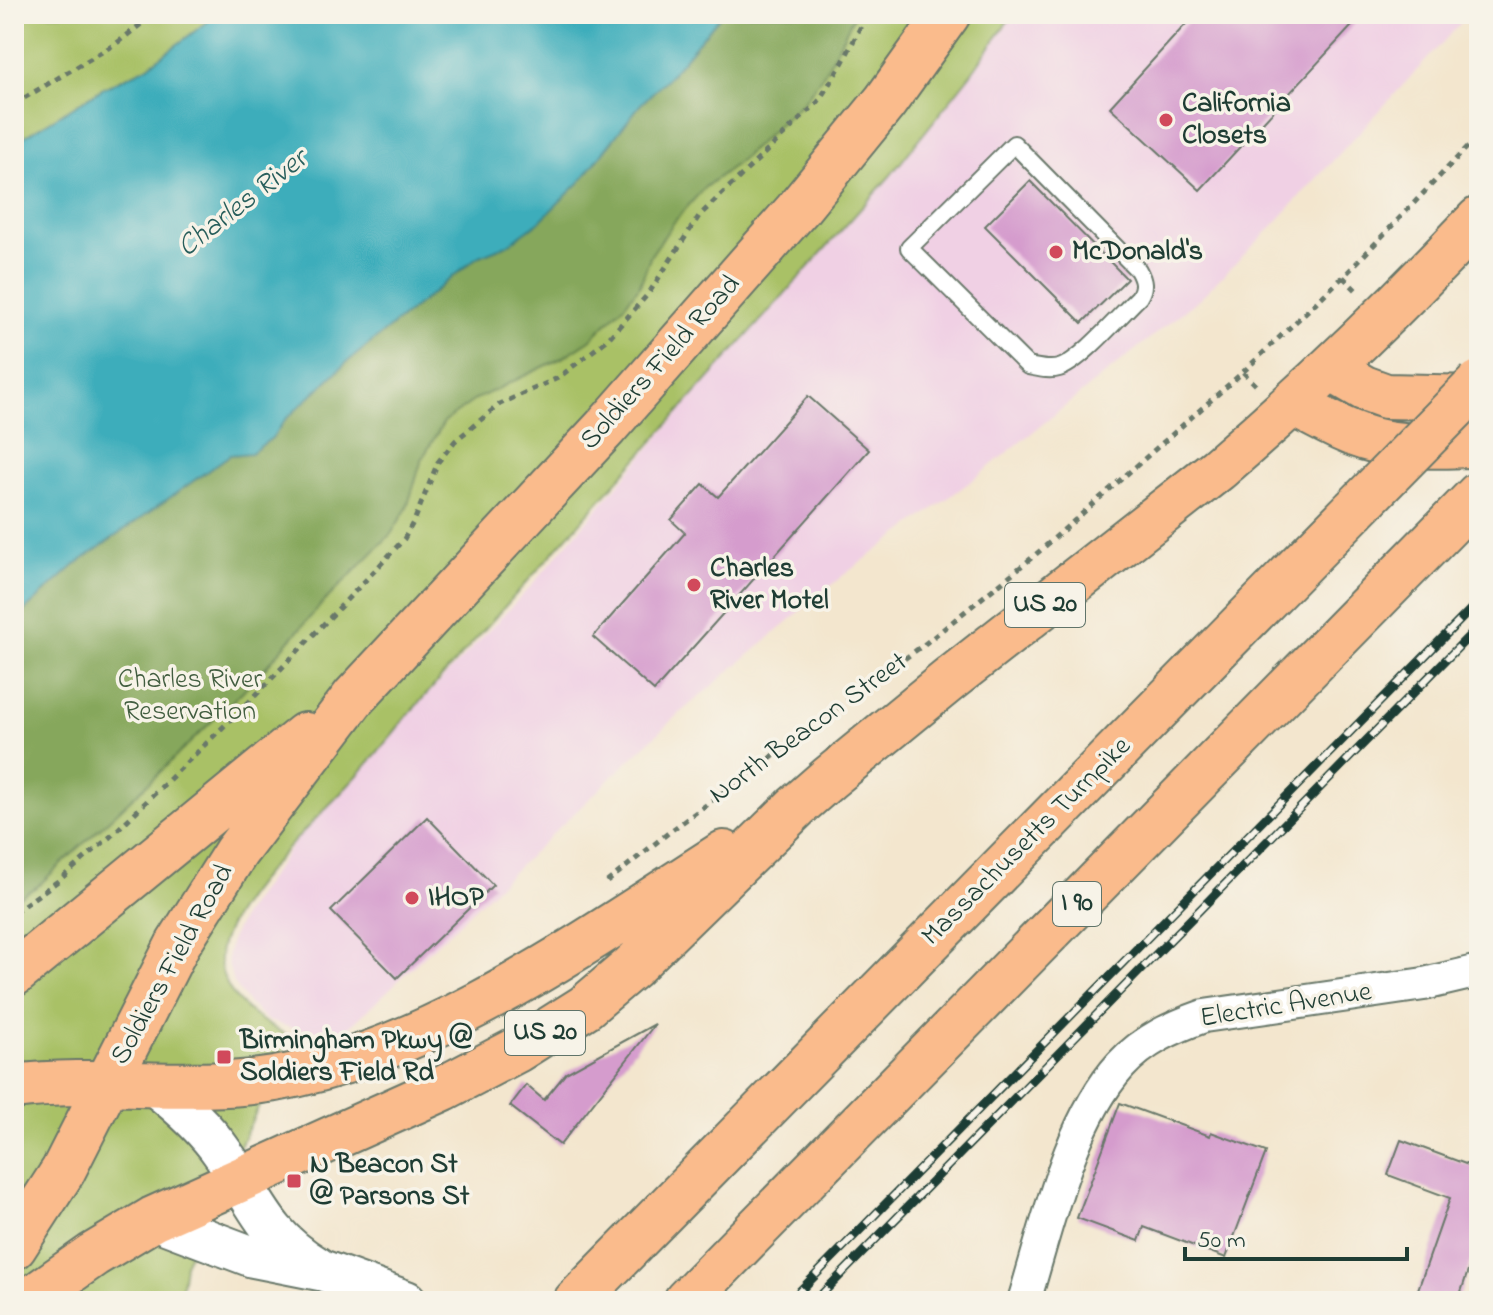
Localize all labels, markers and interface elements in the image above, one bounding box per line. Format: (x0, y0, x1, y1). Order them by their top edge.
place label: California Closets (1182, 84, 1291, 157)
marker: California Closets (1157, 111, 1175, 129)
water label: Charles River (169, 137, 320, 269)
place label: McDonald's (1072, 232, 1203, 273)
marker: McDonald's (1047, 243, 1065, 261)
street label: Soldiers Field Road (571, 266, 751, 460)
place label: Charles River Motel (710, 549, 829, 622)
marker: Charles River Motel (685, 576, 703, 594)
road number: US 20 (1005, 583, 1085, 627)
street label: North Beacon Street (701, 643, 917, 815)
park label: Charles River Reservation (118, 660, 263, 733)
street label: Massachusetts Turnpike (913, 727, 1142, 956)
street label: Soldiers Field Road (101, 857, 245, 1073)
place label: IHOP (428, 878, 484, 919)
road number: I 90 (1053, 882, 1101, 926)
marker: IHOP (403, 889, 421, 907)
street label: Electric Avenue (1197, 972, 1375, 1040)
road number: US 20 (505, 1011, 585, 1055)
place label: Birmingham Pkwy @ Soldiers Field Rd (238, 1021, 472, 1094)
marker: Birmingham Pkwy @ Soldiers Field Rd (215, 1048, 233, 1066)
place label: N Beacon St @ Parsons St (310, 1145, 470, 1218)
marker: N Beacon St @ Parsons St (285, 1172, 303, 1190)
scale bar (1185, 1211, 1407, 1261)
text: 50 m (1197, 1224, 1246, 1259)

